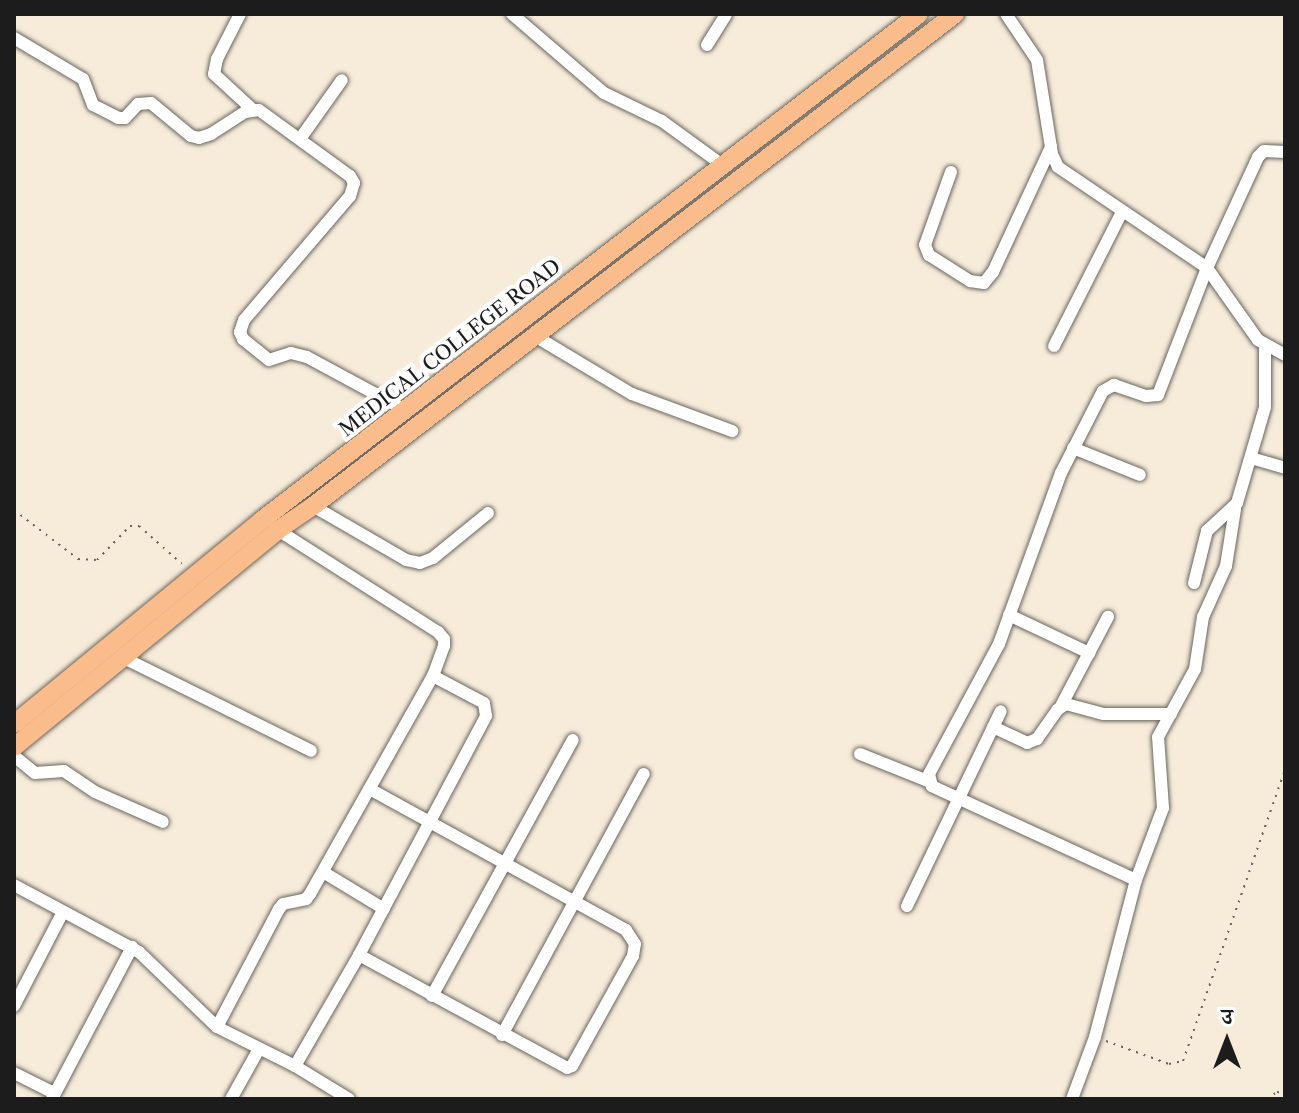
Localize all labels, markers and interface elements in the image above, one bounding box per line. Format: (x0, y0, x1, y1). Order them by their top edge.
street label: MEDICAL COLLEGE ROAD (334, 254, 566, 442)
north arrow (1187, 1001, 1267, 1081)
text: उ (1221, 1003, 1233, 1030)

